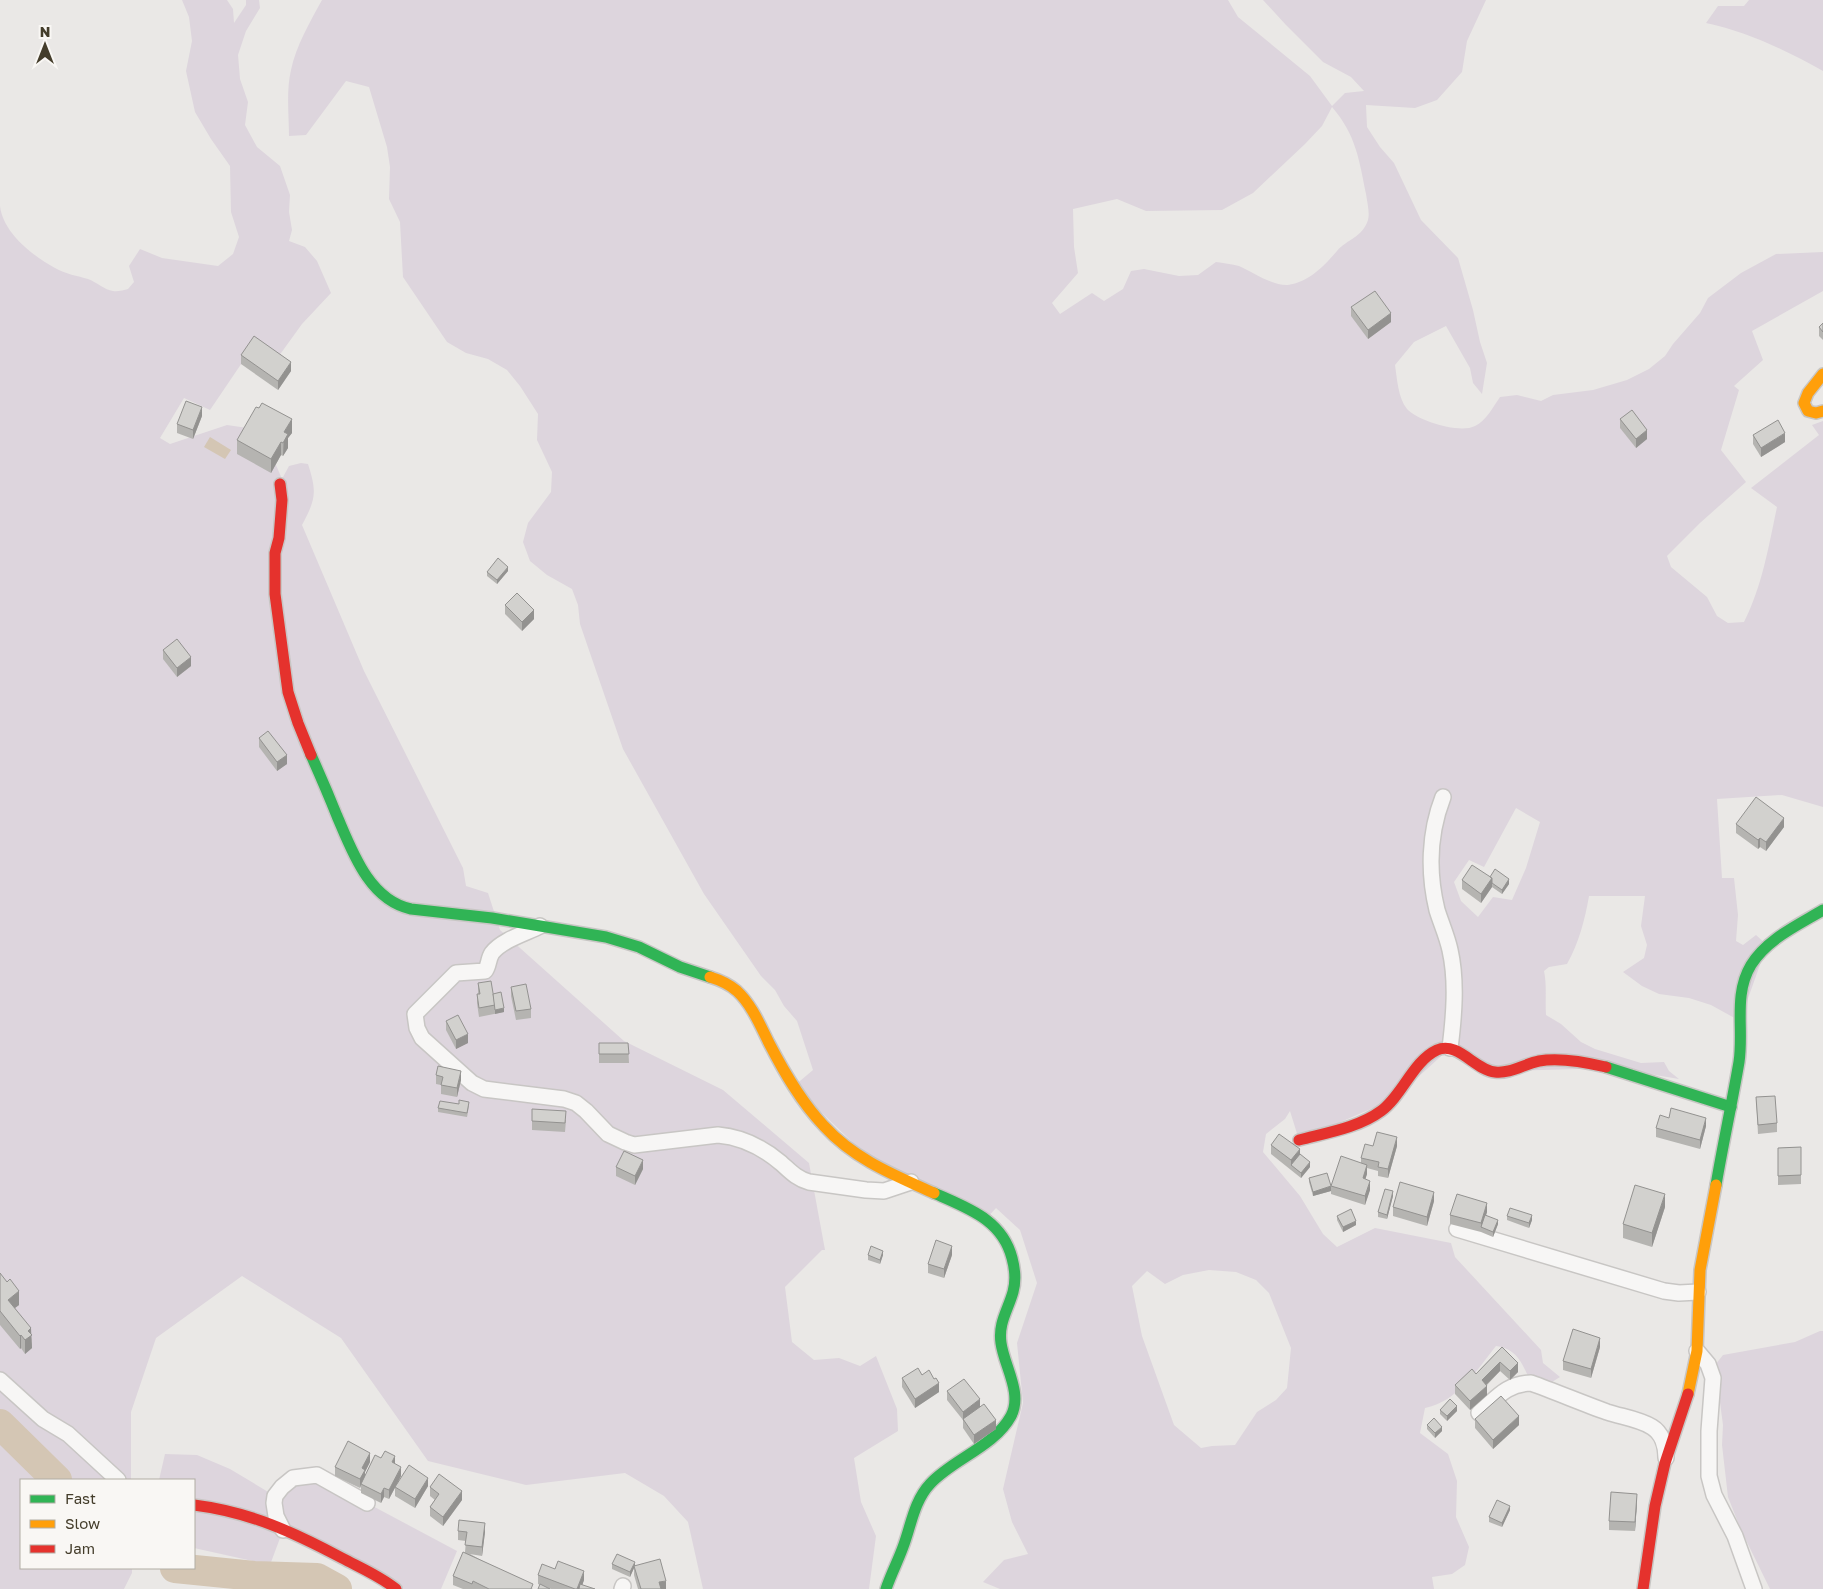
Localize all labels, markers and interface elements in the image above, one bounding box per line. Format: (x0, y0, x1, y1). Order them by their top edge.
north arrow (20, 20, 70, 70)
text: N (40, 23, 50, 40)
legend (20, 1479, 195, 1569)
text: Fast (65, 1489, 96, 1507)
text: Slow (65, 1514, 100, 1532)
text: Jam (65, 1539, 95, 1557)

